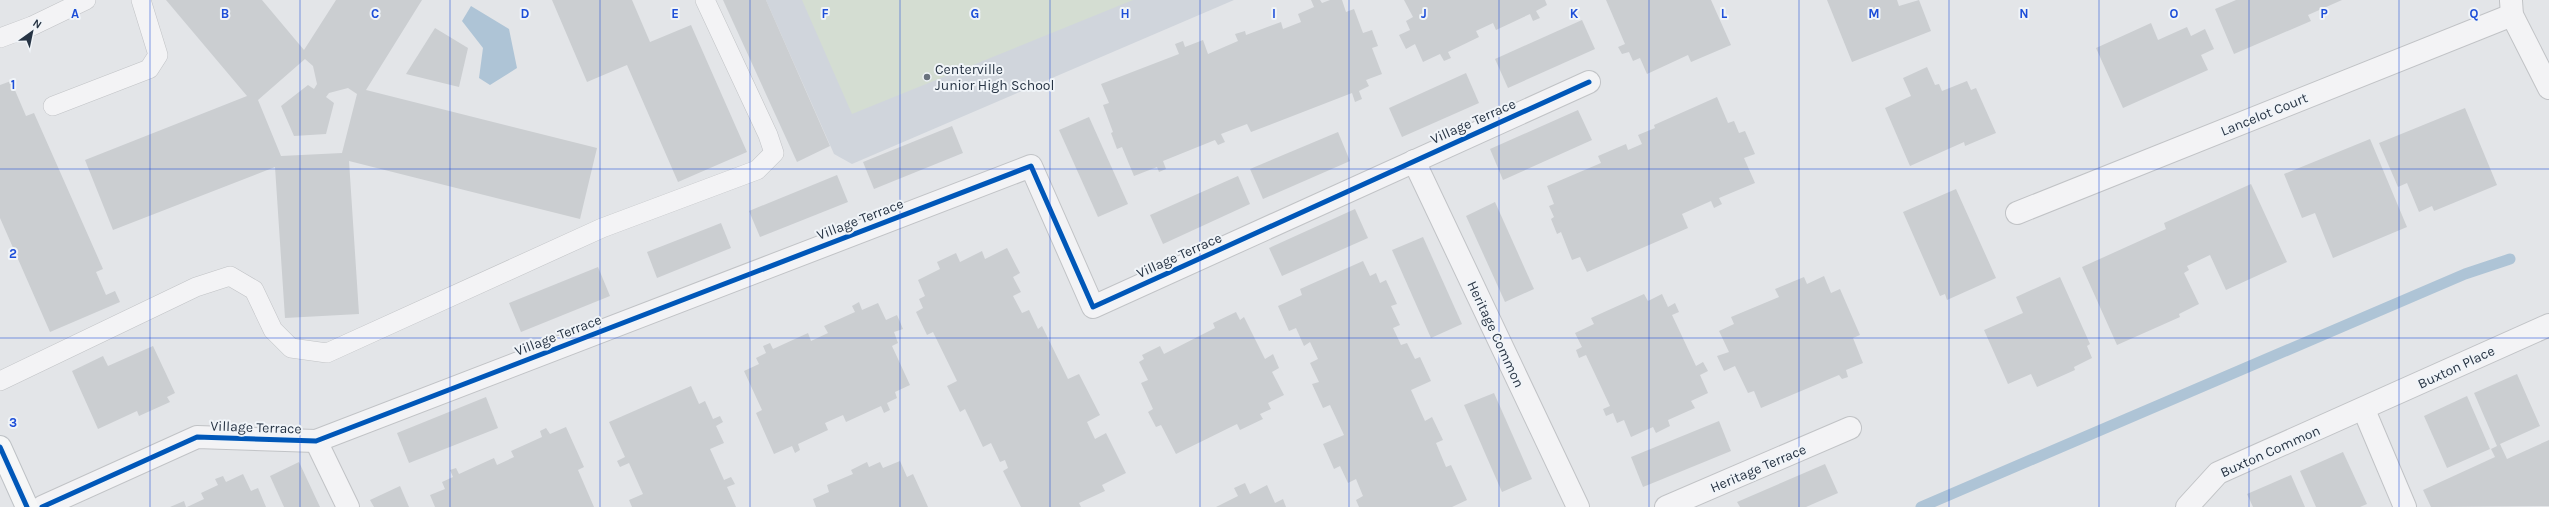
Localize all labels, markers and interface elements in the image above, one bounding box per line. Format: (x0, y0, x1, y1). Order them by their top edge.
text: A (71, 6, 79, 21)
text: B (221, 6, 229, 21)
text: C (371, 6, 379, 21)
text: D (521, 6, 530, 21)
text: E (671, 6, 679, 21)
text: F (821, 6, 829, 21)
text: G (971, 6, 979, 21)
text: H (1120, 6, 1130, 21)
text: I (1272, 6, 1276, 21)
text: J (1421, 6, 1427, 21)
text: K (1570, 6, 1579, 21)
text: L (1721, 6, 1728, 21)
text: M (1868, 6, 1880, 21)
text: N (2019, 6, 2029, 21)
text: O (2170, 6, 2179, 21)
text: P (2320, 6, 2328, 21)
text: Q (2470, 6, 2479, 21)
north arrow (12, 12, 52, 52)
text: N (30, 16, 44, 32)
place label: Centerville Junior High School (935, 61, 1054, 94)
marker: Centerville Junior High School (922, 72, 932, 82)
text: 1 (11, 77, 15, 92)
street label: Lancelot Court (2218, 89, 2310, 140)
street label: Village Terrace (1428, 95, 1518, 148)
street label: Village Terrace (814, 195, 906, 244)
street label: Village Terrace (1134, 229, 1224, 282)
text: 2 (9, 246, 17, 261)
street label: Heritage Common (1463, 278, 1528, 390)
street label: Village Terrace (512, 311, 604, 360)
street label: Buxton Place (2415, 342, 2497, 393)
text: 3 (9, 415, 17, 430)
street label: Village Terrace (210, 417, 302, 438)
street label: Buxton Common (2218, 422, 2323, 481)
street label: Heritage Terrace (1708, 441, 1809, 496)

